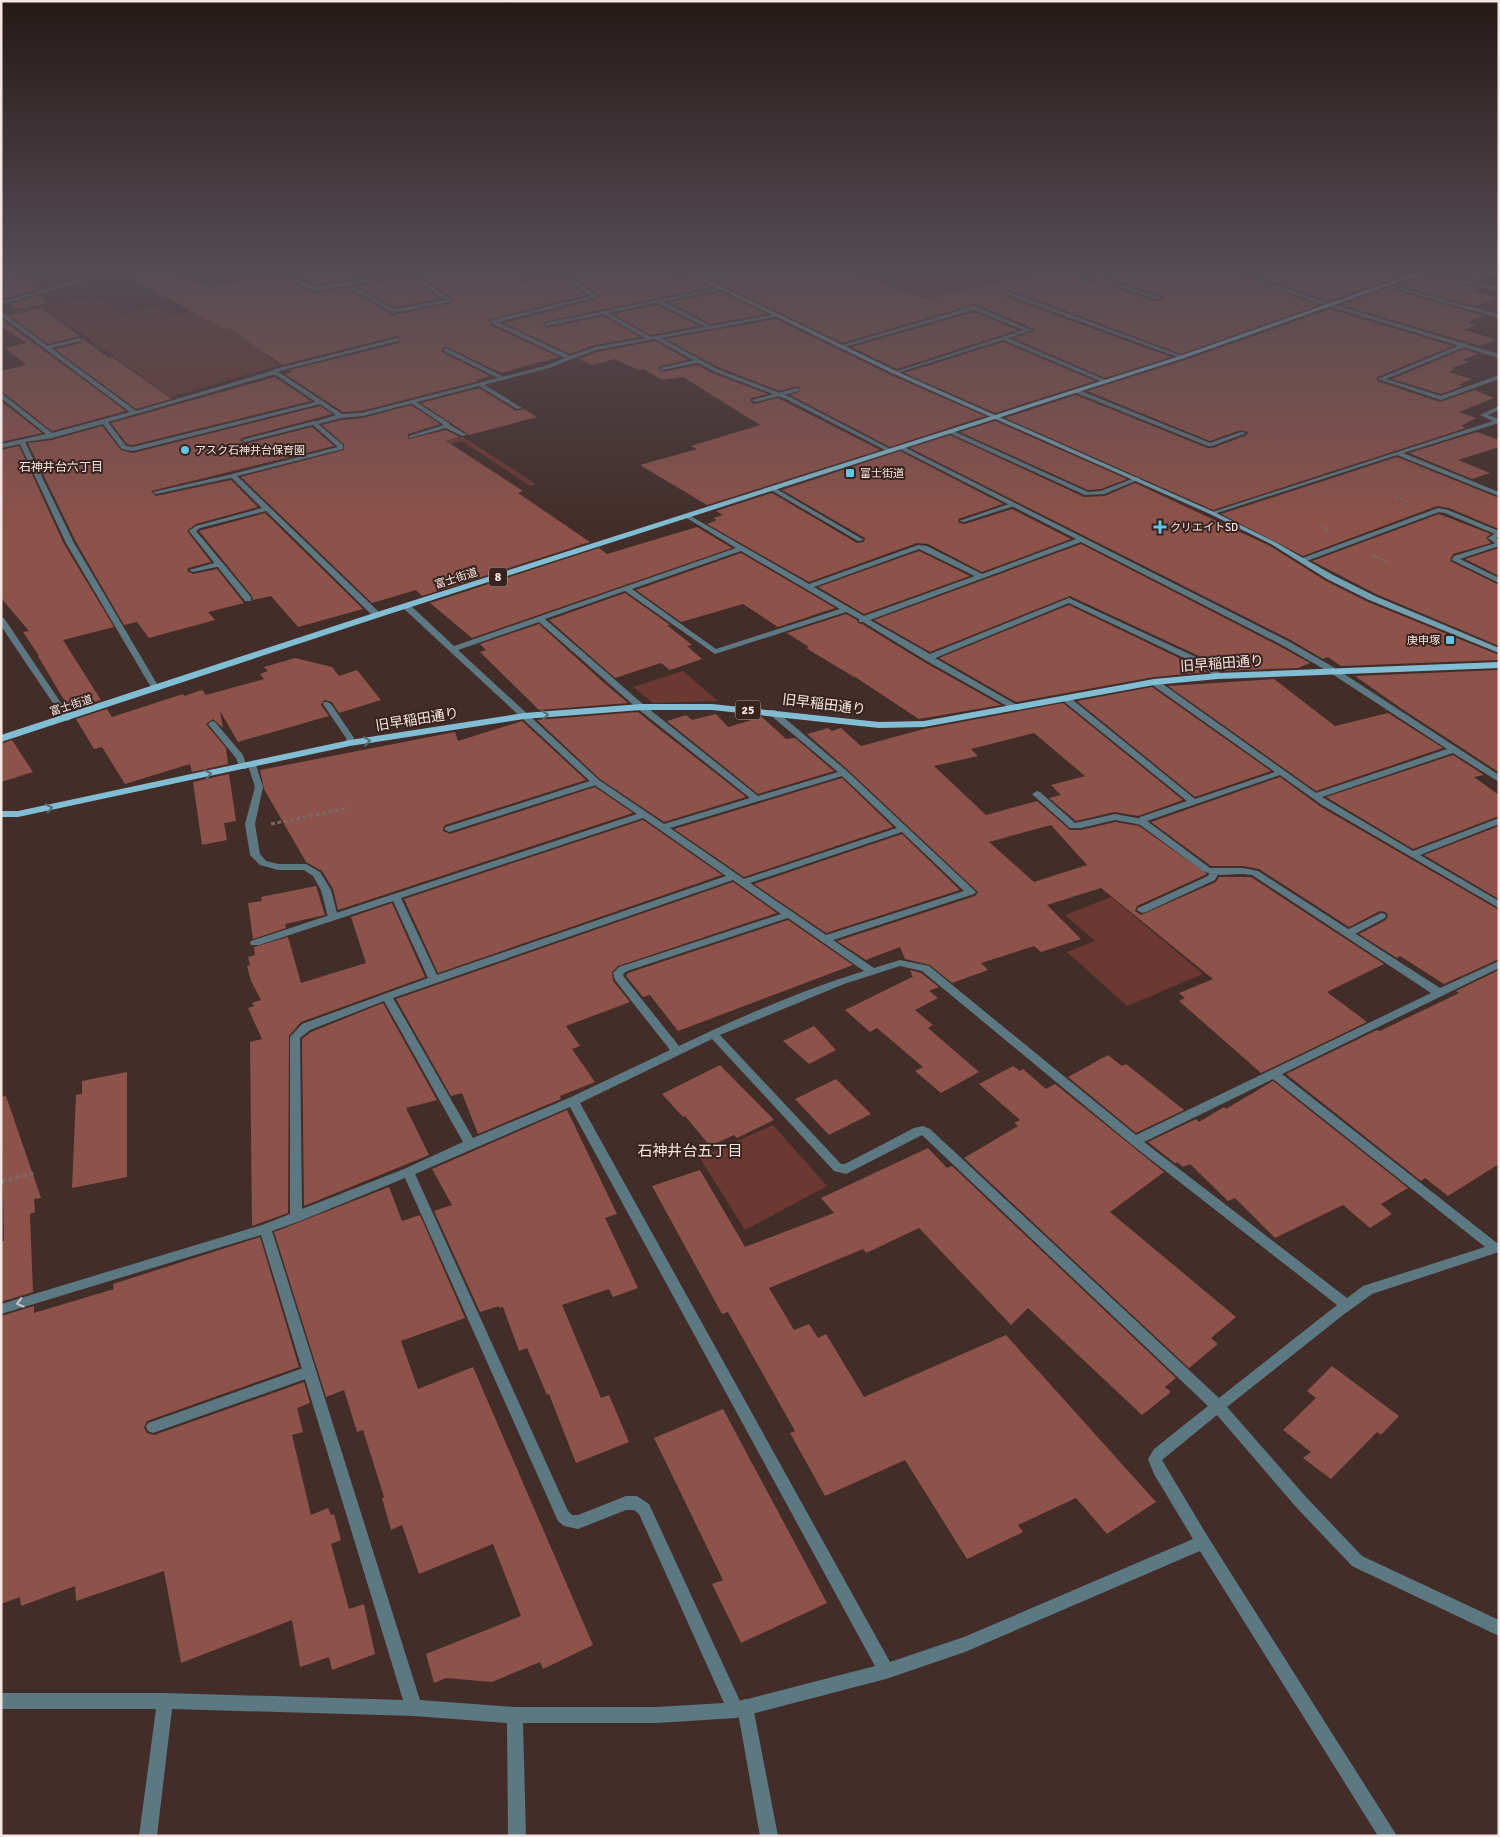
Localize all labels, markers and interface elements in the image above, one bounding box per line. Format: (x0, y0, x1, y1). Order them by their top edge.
marker: アスク石神井台保育園 (179, 444, 191, 456)
place label: アスク石神井台保育園 (195, 444, 305, 457)
district label: 石神井台六丁目 (19, 460, 103, 475)
marker: 富士街道 (844, 467, 856, 479)
place label: 富士街道 (860, 467, 904, 480)
marker: クリエイトSD (1154, 521, 1166, 533)
place label: クリエイトSD (1170, 521, 1238, 534)
street label: 富士街道 (433, 565, 479, 591)
road number: 8 (489, 568, 507, 586)
place label: 庚申塚 (1407, 634, 1440, 647)
marker: 庚申塚 (1444, 634, 1456, 646)
street label: 旧早稲田通り (1180, 652, 1265, 675)
street label: 旧早稲田通り (781, 691, 867, 718)
street label: 富士街道 (48, 692, 94, 718)
road number: 25 (736, 700, 760, 720)
street label: 旧早稲田通り (374, 705, 460, 734)
one-way arrow (542, 709, 550, 720)
one-way arrow (363, 736, 372, 746)
one-way arrow (204, 770, 213, 780)
one-way arrow (45, 803, 54, 814)
district label: 石神井台五丁目 (637, 1142, 743, 1160)
one-way arrow (17, 1298, 25, 1308)

